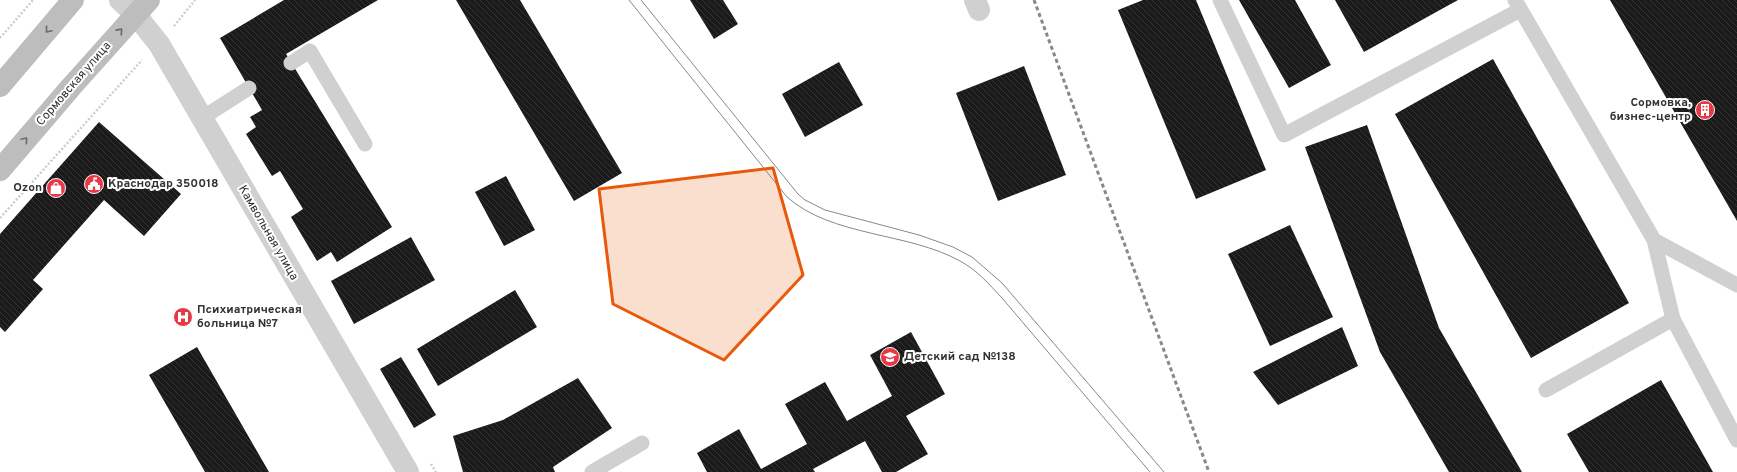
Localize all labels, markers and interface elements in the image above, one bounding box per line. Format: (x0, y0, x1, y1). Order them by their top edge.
one-way arrow (46, 25, 53, 32)
one-way arrow (115, 29, 122, 36)
street label: Сормовская улица (33, 39, 115, 129)
place label: Сормовка, бизнес-центр (1610, 95, 1691, 125)
building icon: Сормовка, бизнес-центр (1694, 99, 1716, 121)
one-way arrow (21, 137, 28, 145)
public building icon: Краснодар 350018 (83, 173, 105, 195)
place label: Краснодар 350018 (108, 176, 219, 192)
shop icon: Ozon (45, 177, 67, 199)
place label: Ozon (13, 180, 42, 196)
street label: Камвольная улица (234, 183, 302, 283)
place label: Психиатрическая больница №7 (197, 302, 302, 332)
hospital icon: Психиатрическая больница №7 (172, 306, 194, 328)
school or university icon: Детский сад №138 (879, 346, 901, 368)
place label: Детский сад №138 (904, 349, 1016, 365)

